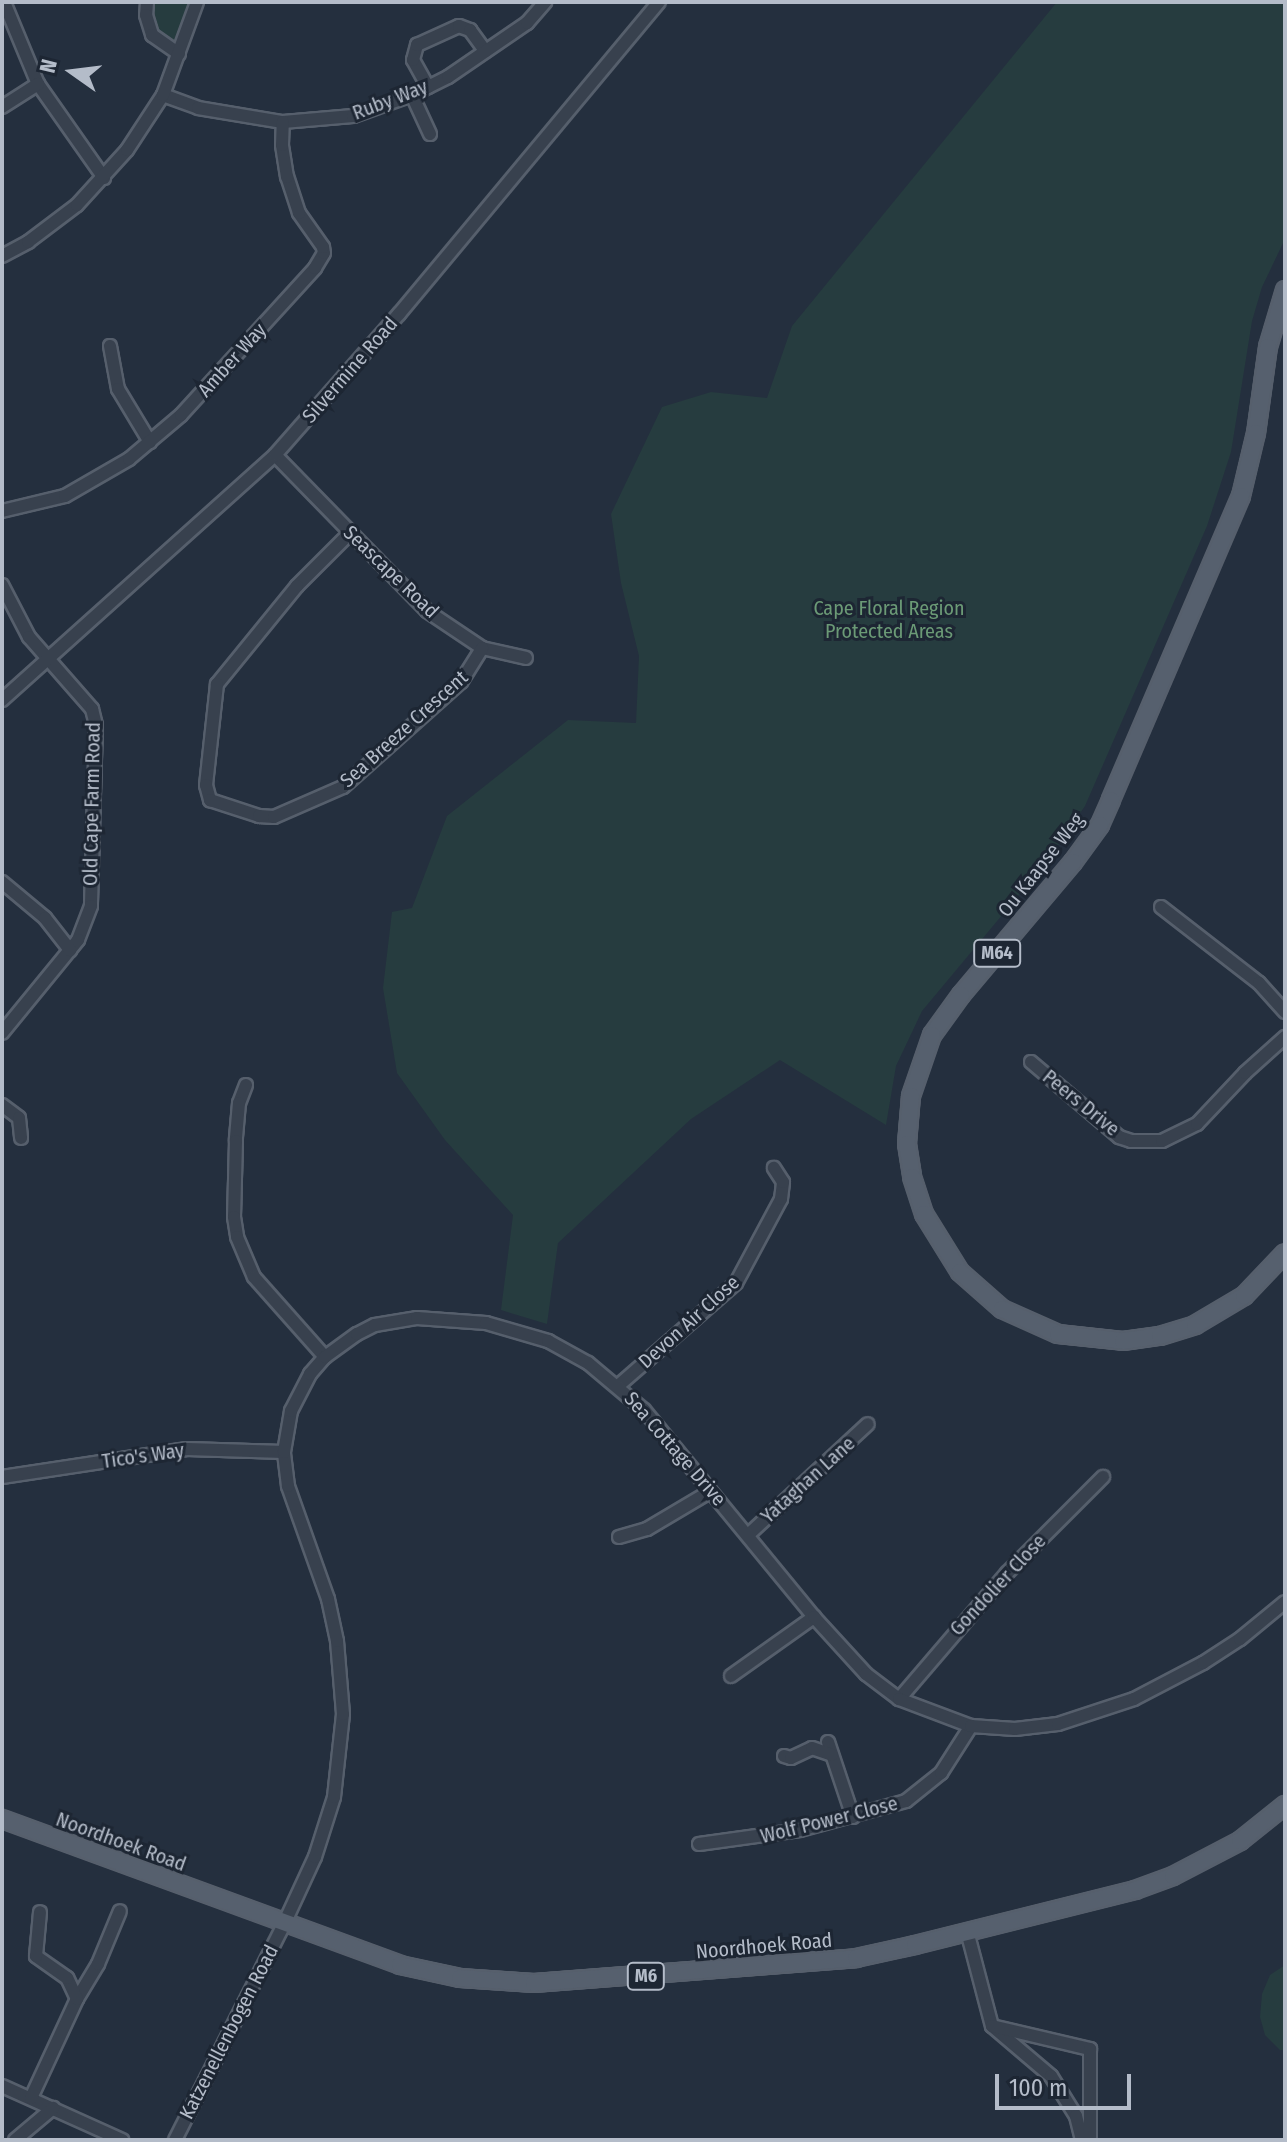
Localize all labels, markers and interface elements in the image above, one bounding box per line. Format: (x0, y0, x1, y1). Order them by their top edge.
north arrow (32, 32, 112, 112)
text: N (34, 56, 63, 76)
street label: Ruby Way (349, 75, 431, 125)
street label: Silvermine Road (297, 312, 403, 428)
street label: Amber Way (193, 318, 271, 402)
street label: Seascape Road (339, 521, 443, 623)
park label: Cape Floral Region Protected Areas (813, 597, 965, 644)
street label: Sea Breeze Crescent (335, 665, 473, 793)
street label: Old Cape Farm Road (79, 722, 105, 886)
street label: Ou Kaapse Weg (993, 808, 1089, 922)
road number: M64 (973, 939, 1021, 967)
street label: Peers Drive (1038, 1065, 1124, 1141)
street label: Devon Air Close (634, 1270, 744, 1374)
street label: Sea Cottage Drive (619, 1387, 731, 1511)
street label: Yataghan Lane (756, 1432, 860, 1528)
street label: Tico's Way (100, 1438, 186, 1474)
street label: Gondolier Close (945, 1529, 1051, 1641)
street label: Wolf Power Close (758, 1791, 900, 1849)
street label: Noordhoek Road (53, 1807, 189, 1877)
street label: Noordhoek Road (695, 1928, 833, 1964)
street label: Katzenellenbogen Road (175, 1941, 283, 2123)
road number: M6 (626, 1962, 666, 1990)
scale bar (999, 2058, 1135, 2108)
text: 100 m (1009, 2074, 1067, 2102)

